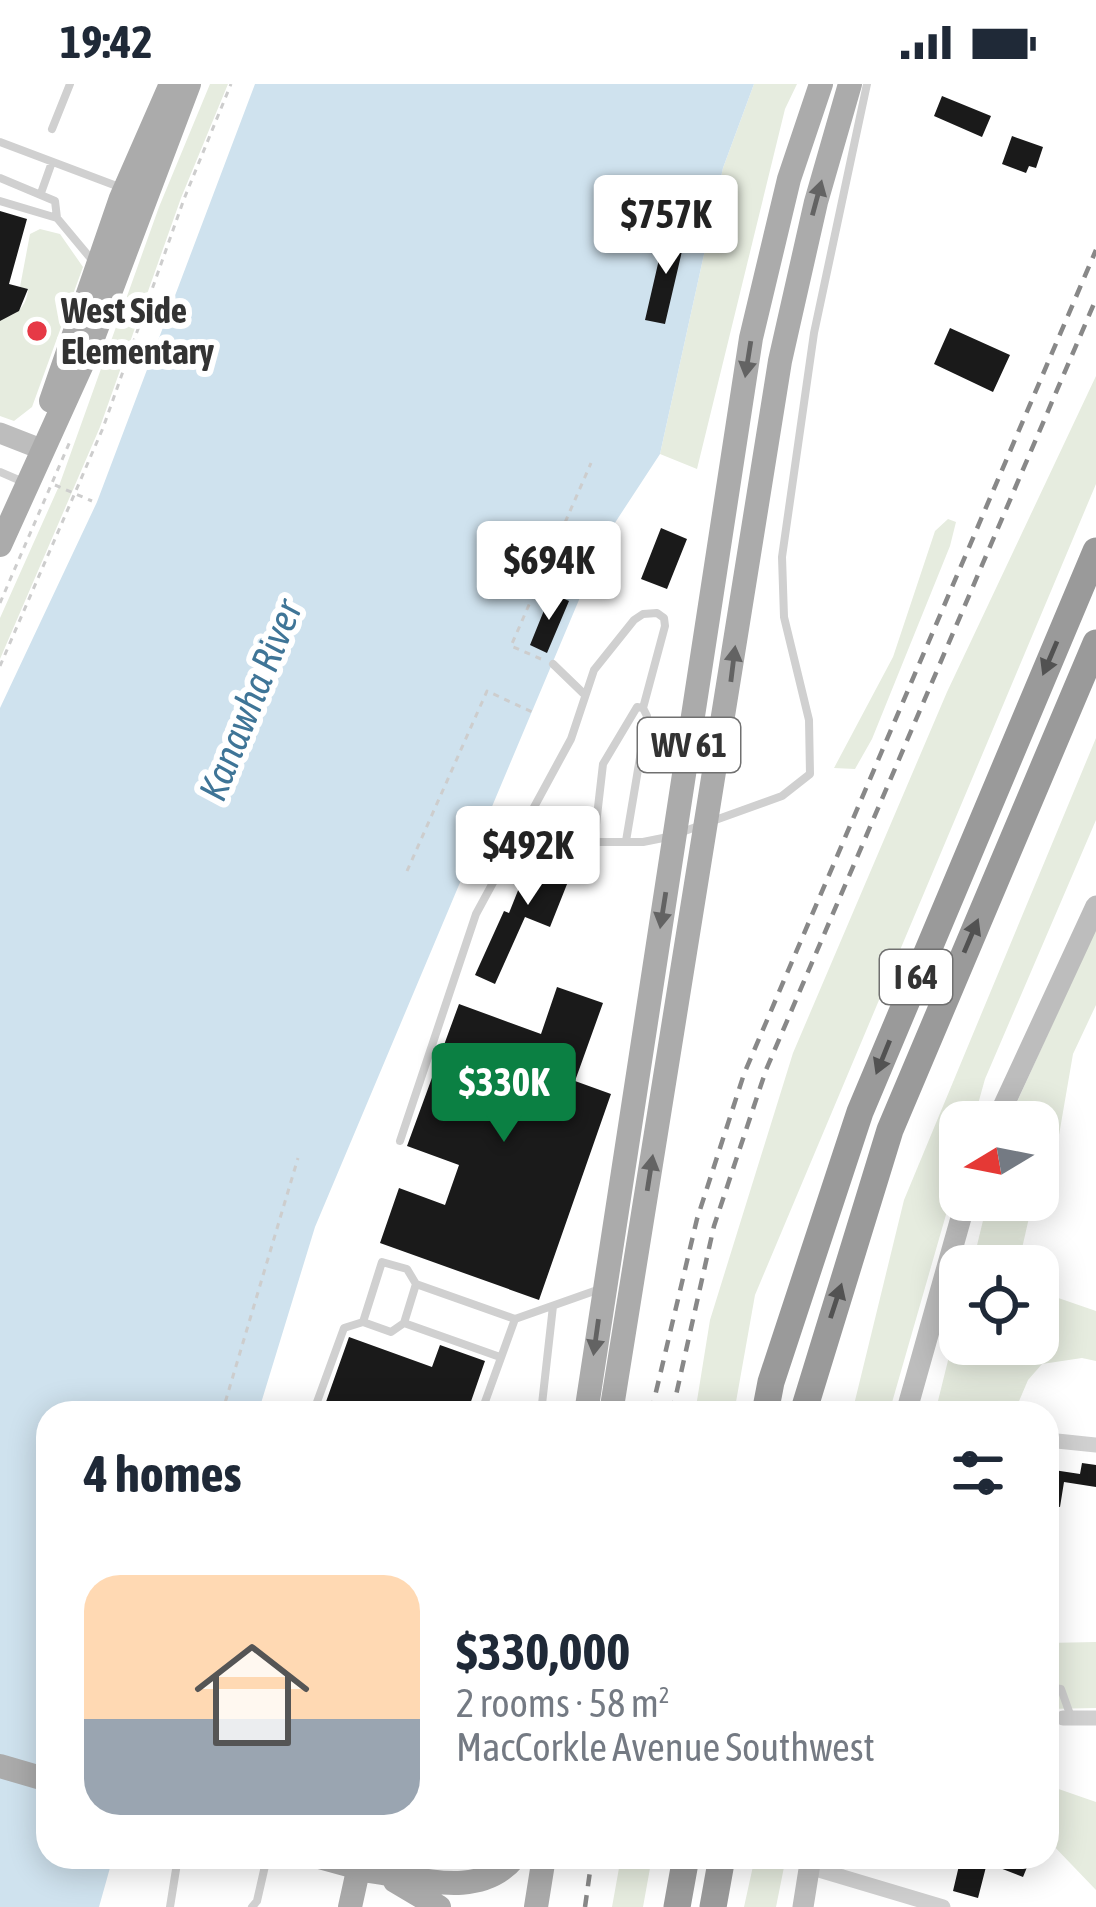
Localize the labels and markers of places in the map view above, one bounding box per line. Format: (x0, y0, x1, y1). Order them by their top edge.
pin: $757K (582, 175, 750, 277)
place label: West Side Elementary (60, 289, 214, 372)
marker: West Side Elementary (24, 318, 50, 344)
pin: $694K (465, 521, 633, 623)
pin: $492K (444, 806, 612, 908)
pin: $330K (420, 1043, 588, 1145)

